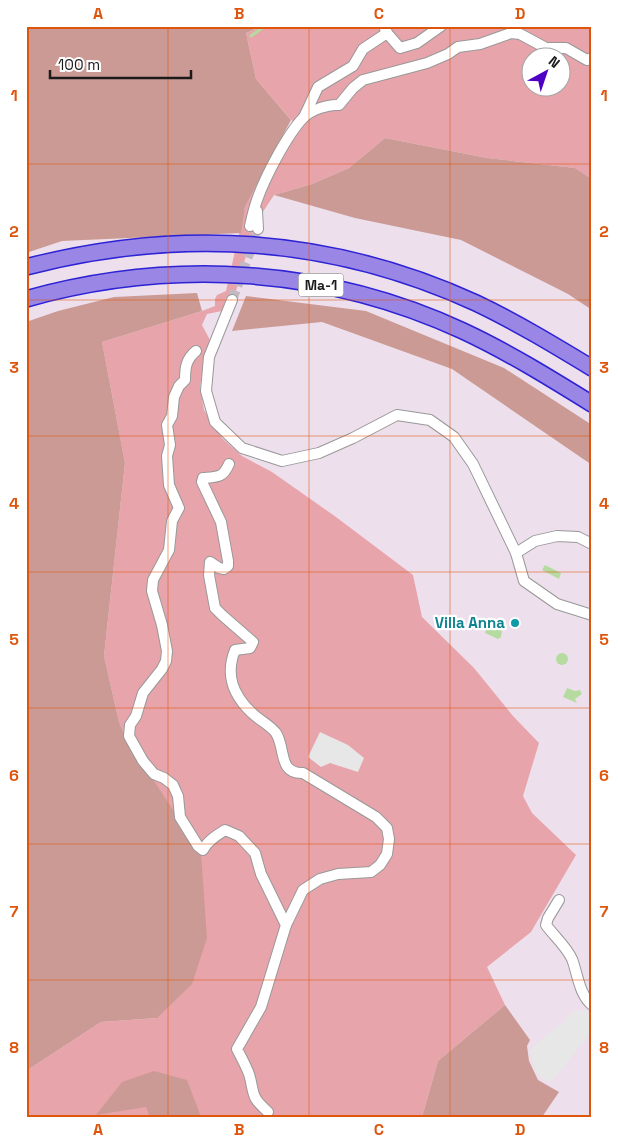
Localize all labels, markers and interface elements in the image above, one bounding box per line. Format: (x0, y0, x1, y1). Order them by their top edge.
text: A (93, 3, 103, 24)
text: B (234, 3, 244, 24)
text: C (374, 3, 384, 24)
text: D (515, 3, 525, 24)
scale bar (50, 48, 191, 80)
north arrow (520, 48, 570, 98)
text: N (545, 52, 564, 72)
text: 100 m (58, 55, 100, 74)
text: 1 (10, 85, 18, 106)
text: 1 (600, 85, 608, 106)
text: 2 (9, 221, 19, 242)
text: 2 (599, 221, 609, 242)
road number: Ma-1 (298, 274, 344, 296)
text: 3 (9, 357, 19, 378)
text: 3 (599, 357, 609, 378)
text: 4 (9, 493, 19, 514)
text: 4 (599, 493, 609, 514)
place label: Villa Anna (435, 613, 505, 632)
marker: Villa Anna (509, 617, 521, 629)
text: 5 (9, 629, 19, 650)
text: 5 (599, 629, 609, 650)
text: 6 (9, 765, 19, 786)
text: 6 (599, 765, 609, 786)
text: 7 (10, 901, 19, 922)
text: 7 (600, 901, 609, 922)
text: 8 (9, 1037, 19, 1058)
text: 8 (599, 1037, 609, 1058)
text: A (93, 1119, 103, 1140)
text: B (234, 1119, 244, 1140)
text: C (374, 1119, 384, 1140)
text: D (515, 1119, 525, 1140)

